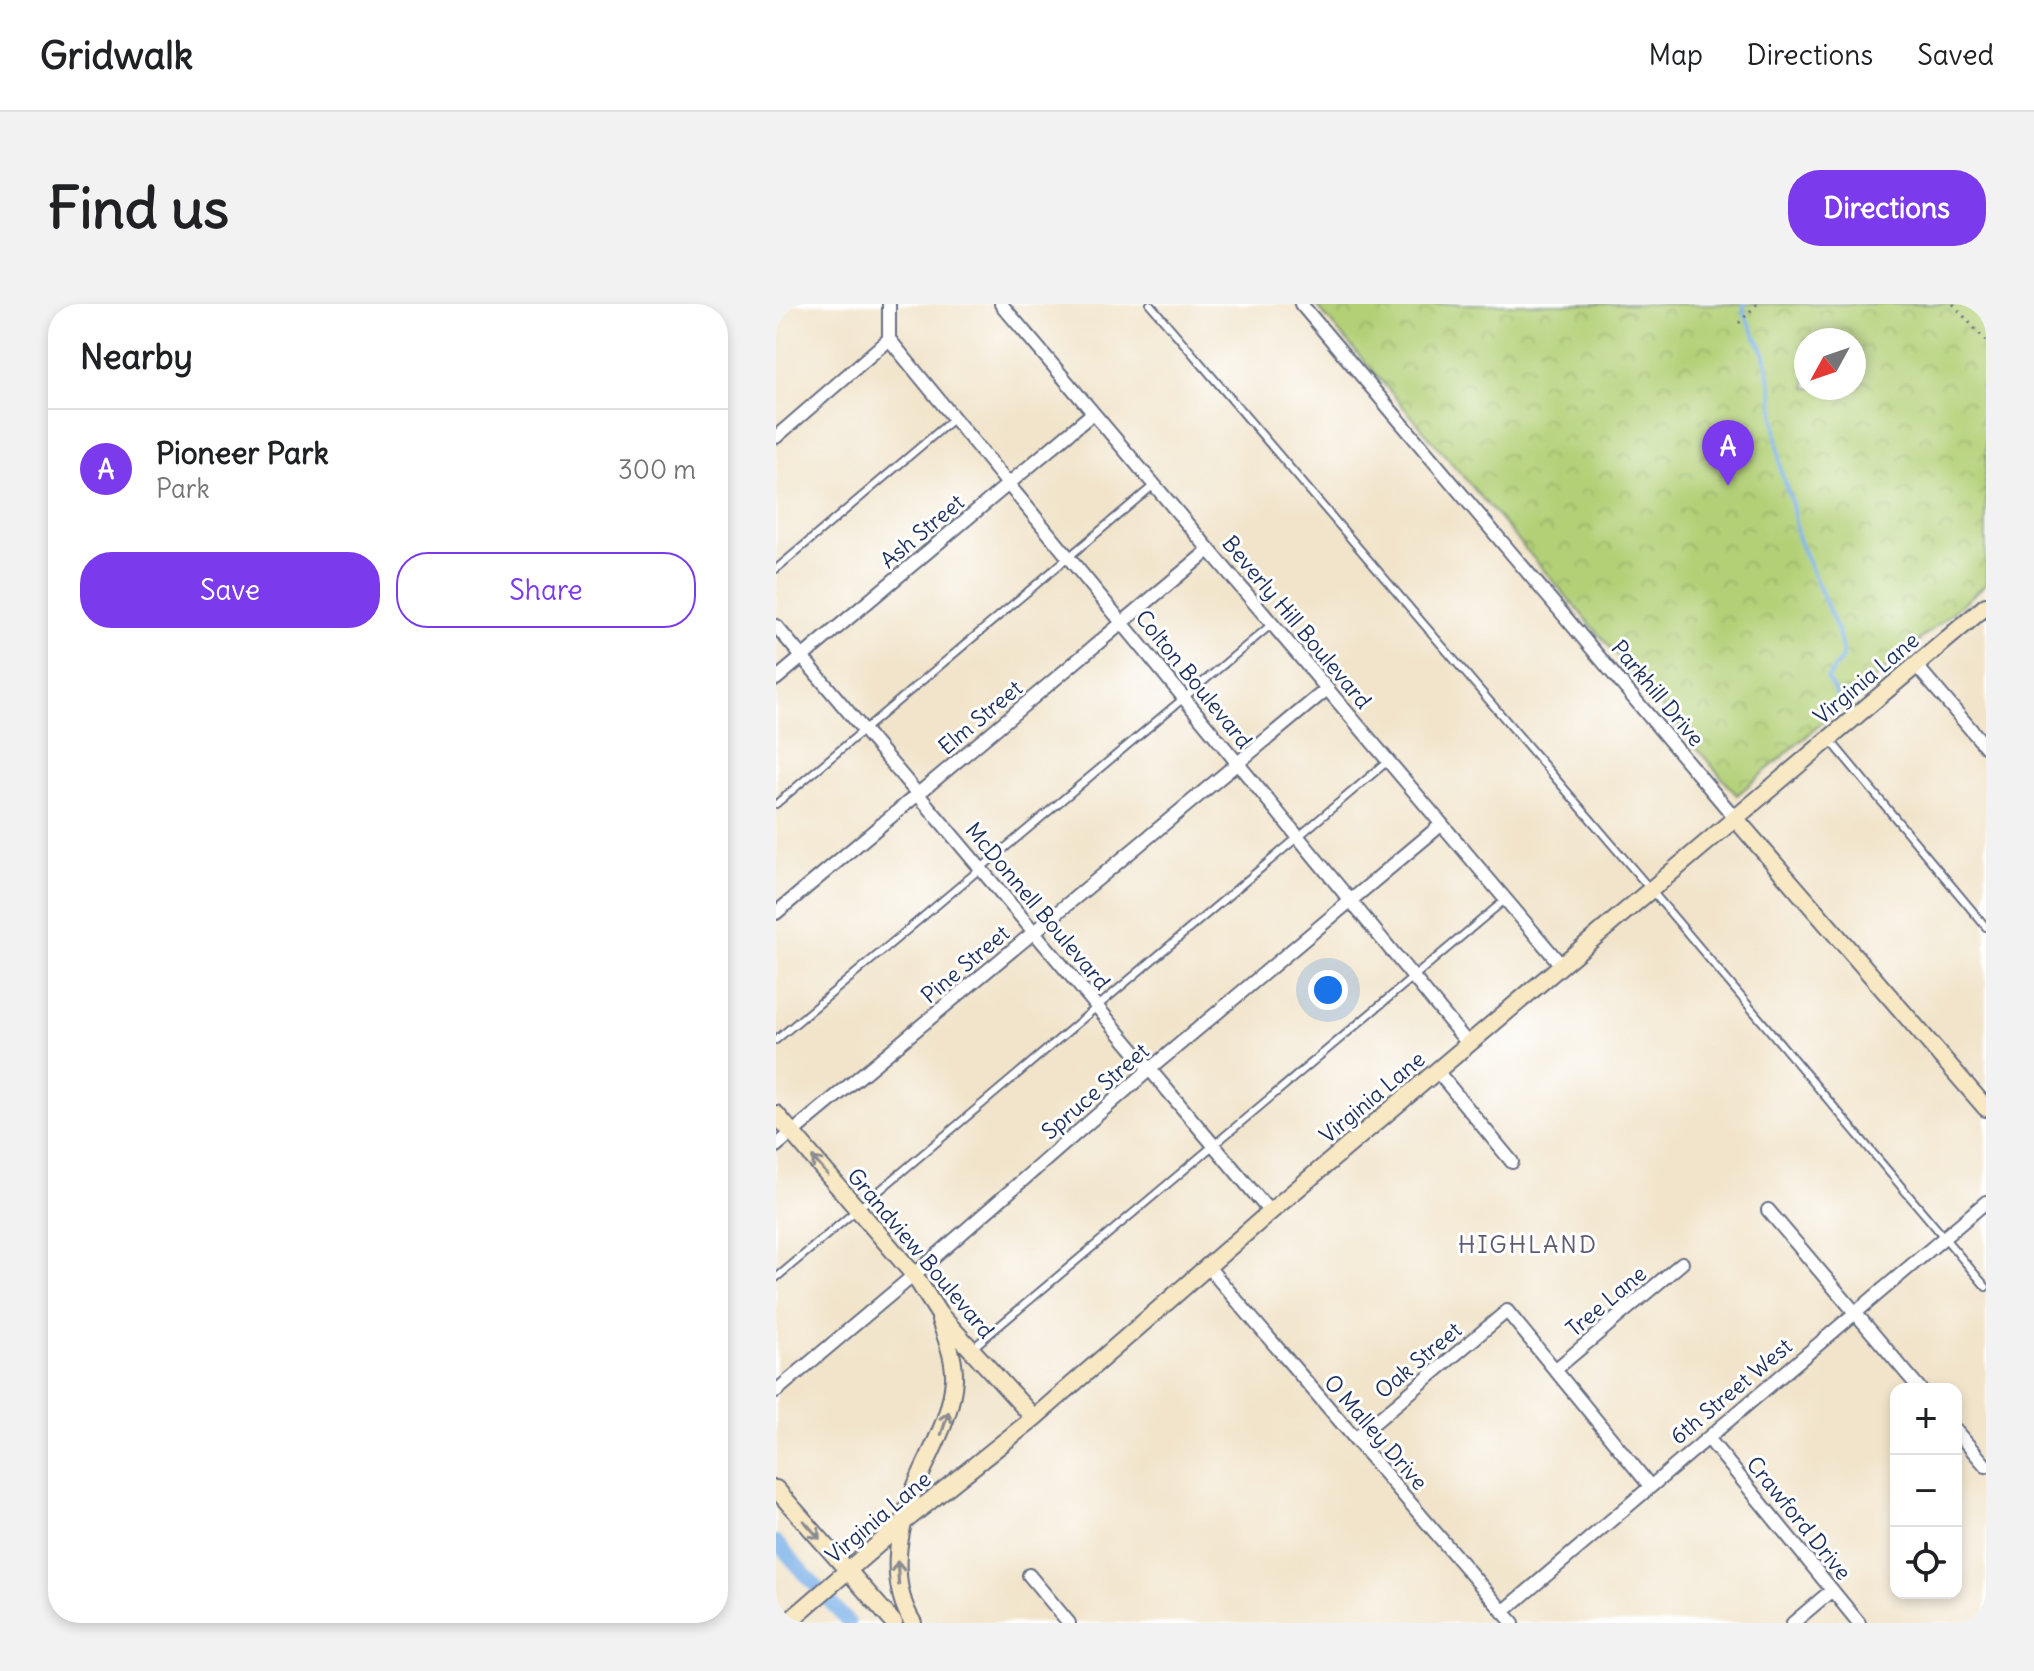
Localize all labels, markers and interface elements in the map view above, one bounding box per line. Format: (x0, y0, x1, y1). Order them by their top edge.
text: Gridwalk (40, 32, 193, 79)
text: Map (1648, 37, 1703, 73)
text: Directions (1747, 37, 1873, 73)
text: Saved (1917, 37, 1994, 73)
button: Directions (1788, 170, 1986, 246)
text: Find us (48, 173, 229, 243)
north arrow (1794, 328, 1866, 400)
text: Nearby (80, 335, 193, 378)
pin: A (1702, 420, 1754, 486)
text: Pioneer Park (156, 434, 329, 472)
text: A (98, 453, 114, 486)
text: 300 m (618, 453, 696, 486)
text: Park (156, 472, 210, 505)
street label: Ash Street (874, 488, 970, 574)
street label: Beverly Hill Boulevard (1216, 530, 1378, 714)
button: Save (80, 552, 380, 628)
button: Share (396, 552, 696, 628)
street label: Colton Boulevard (1129, 604, 1259, 754)
street label: Virginia Lane (1808, 626, 1924, 730)
street label: Parkhill Drive (1605, 634, 1711, 752)
street label: Elm Street (932, 674, 1028, 760)
street label: McDonnell Boulevard (960, 816, 1116, 996)
street label: Pine Street (915, 919, 1015, 1009)
your location (1308, 970, 1348, 1010)
street label: Spruce Street (1036, 1037, 1154, 1145)
street label: Virginia Lane (1314, 1045, 1430, 1149)
one-way arrow (811, 1157, 829, 1177)
street label: Grandview Boulevard (841, 1162, 1001, 1344)
district label: HIGHLAND (1458, 1229, 1598, 1259)
street label: Tree Lane (1560, 1259, 1652, 1343)
street label: Oak Street (1369, 1316, 1467, 1404)
street label: 6th Street West (1664, 1332, 1798, 1450)
street label: O Malley Drive (1318, 1368, 1434, 1496)
map controls (1890, 1383, 1962, 1599)
button: + (1890, 1383, 1962, 1455)
one-way arrow (938, 1410, 953, 1435)
street label: Crawford Drive (1741, 1450, 1857, 1586)
button: − (1890, 1455, 1962, 1527)
street label: Virginia Lane (820, 1465, 936, 1569)
one-way arrow (802, 1519, 820, 1539)
button: locate (1890, 1527, 1962, 1599)
one-way arrow (890, 1560, 905, 1587)

